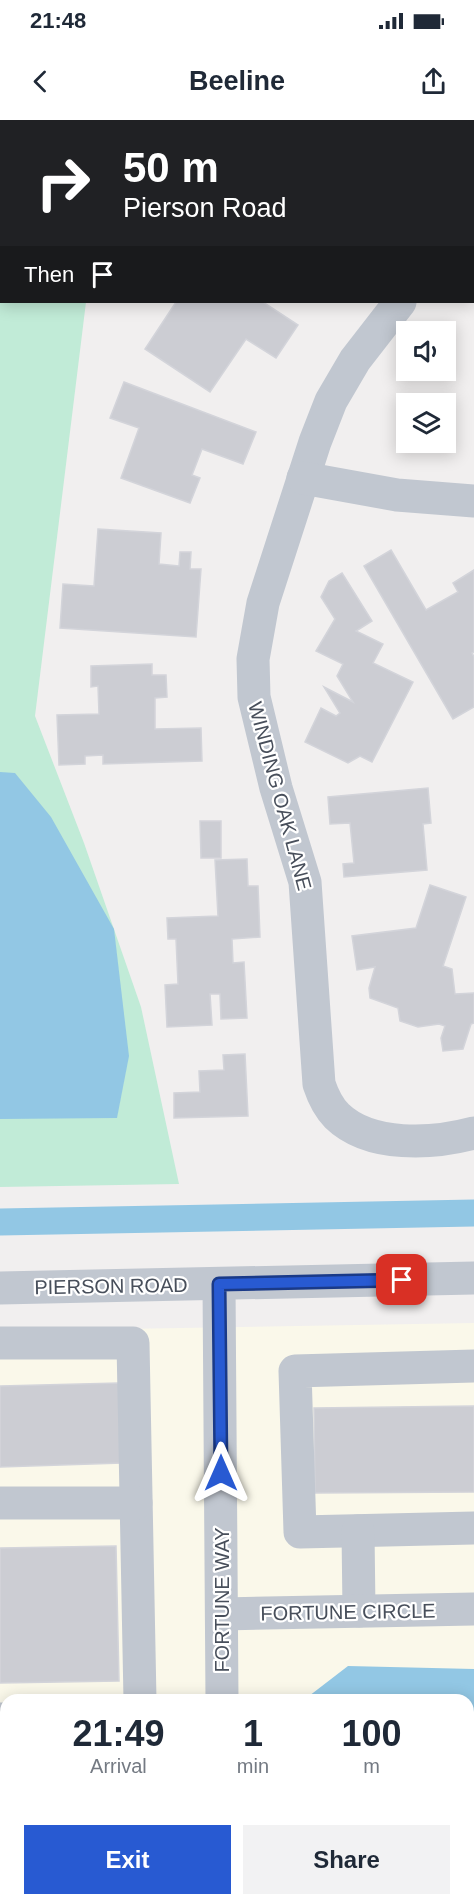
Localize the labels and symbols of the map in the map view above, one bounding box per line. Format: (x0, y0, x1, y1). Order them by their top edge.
street label: WINDING OAK LANE (244, 699, 316, 893)
pin (376, 1254, 427, 1305)
street label: PIERSON ROAD (34, 1274, 188, 1298)
position arrow (189, 1441, 253, 1505)
street label: FORTUNE WAY (211, 1527, 233, 1673)
street label: FORTUNE CIRCLE (260, 1599, 436, 1625)

